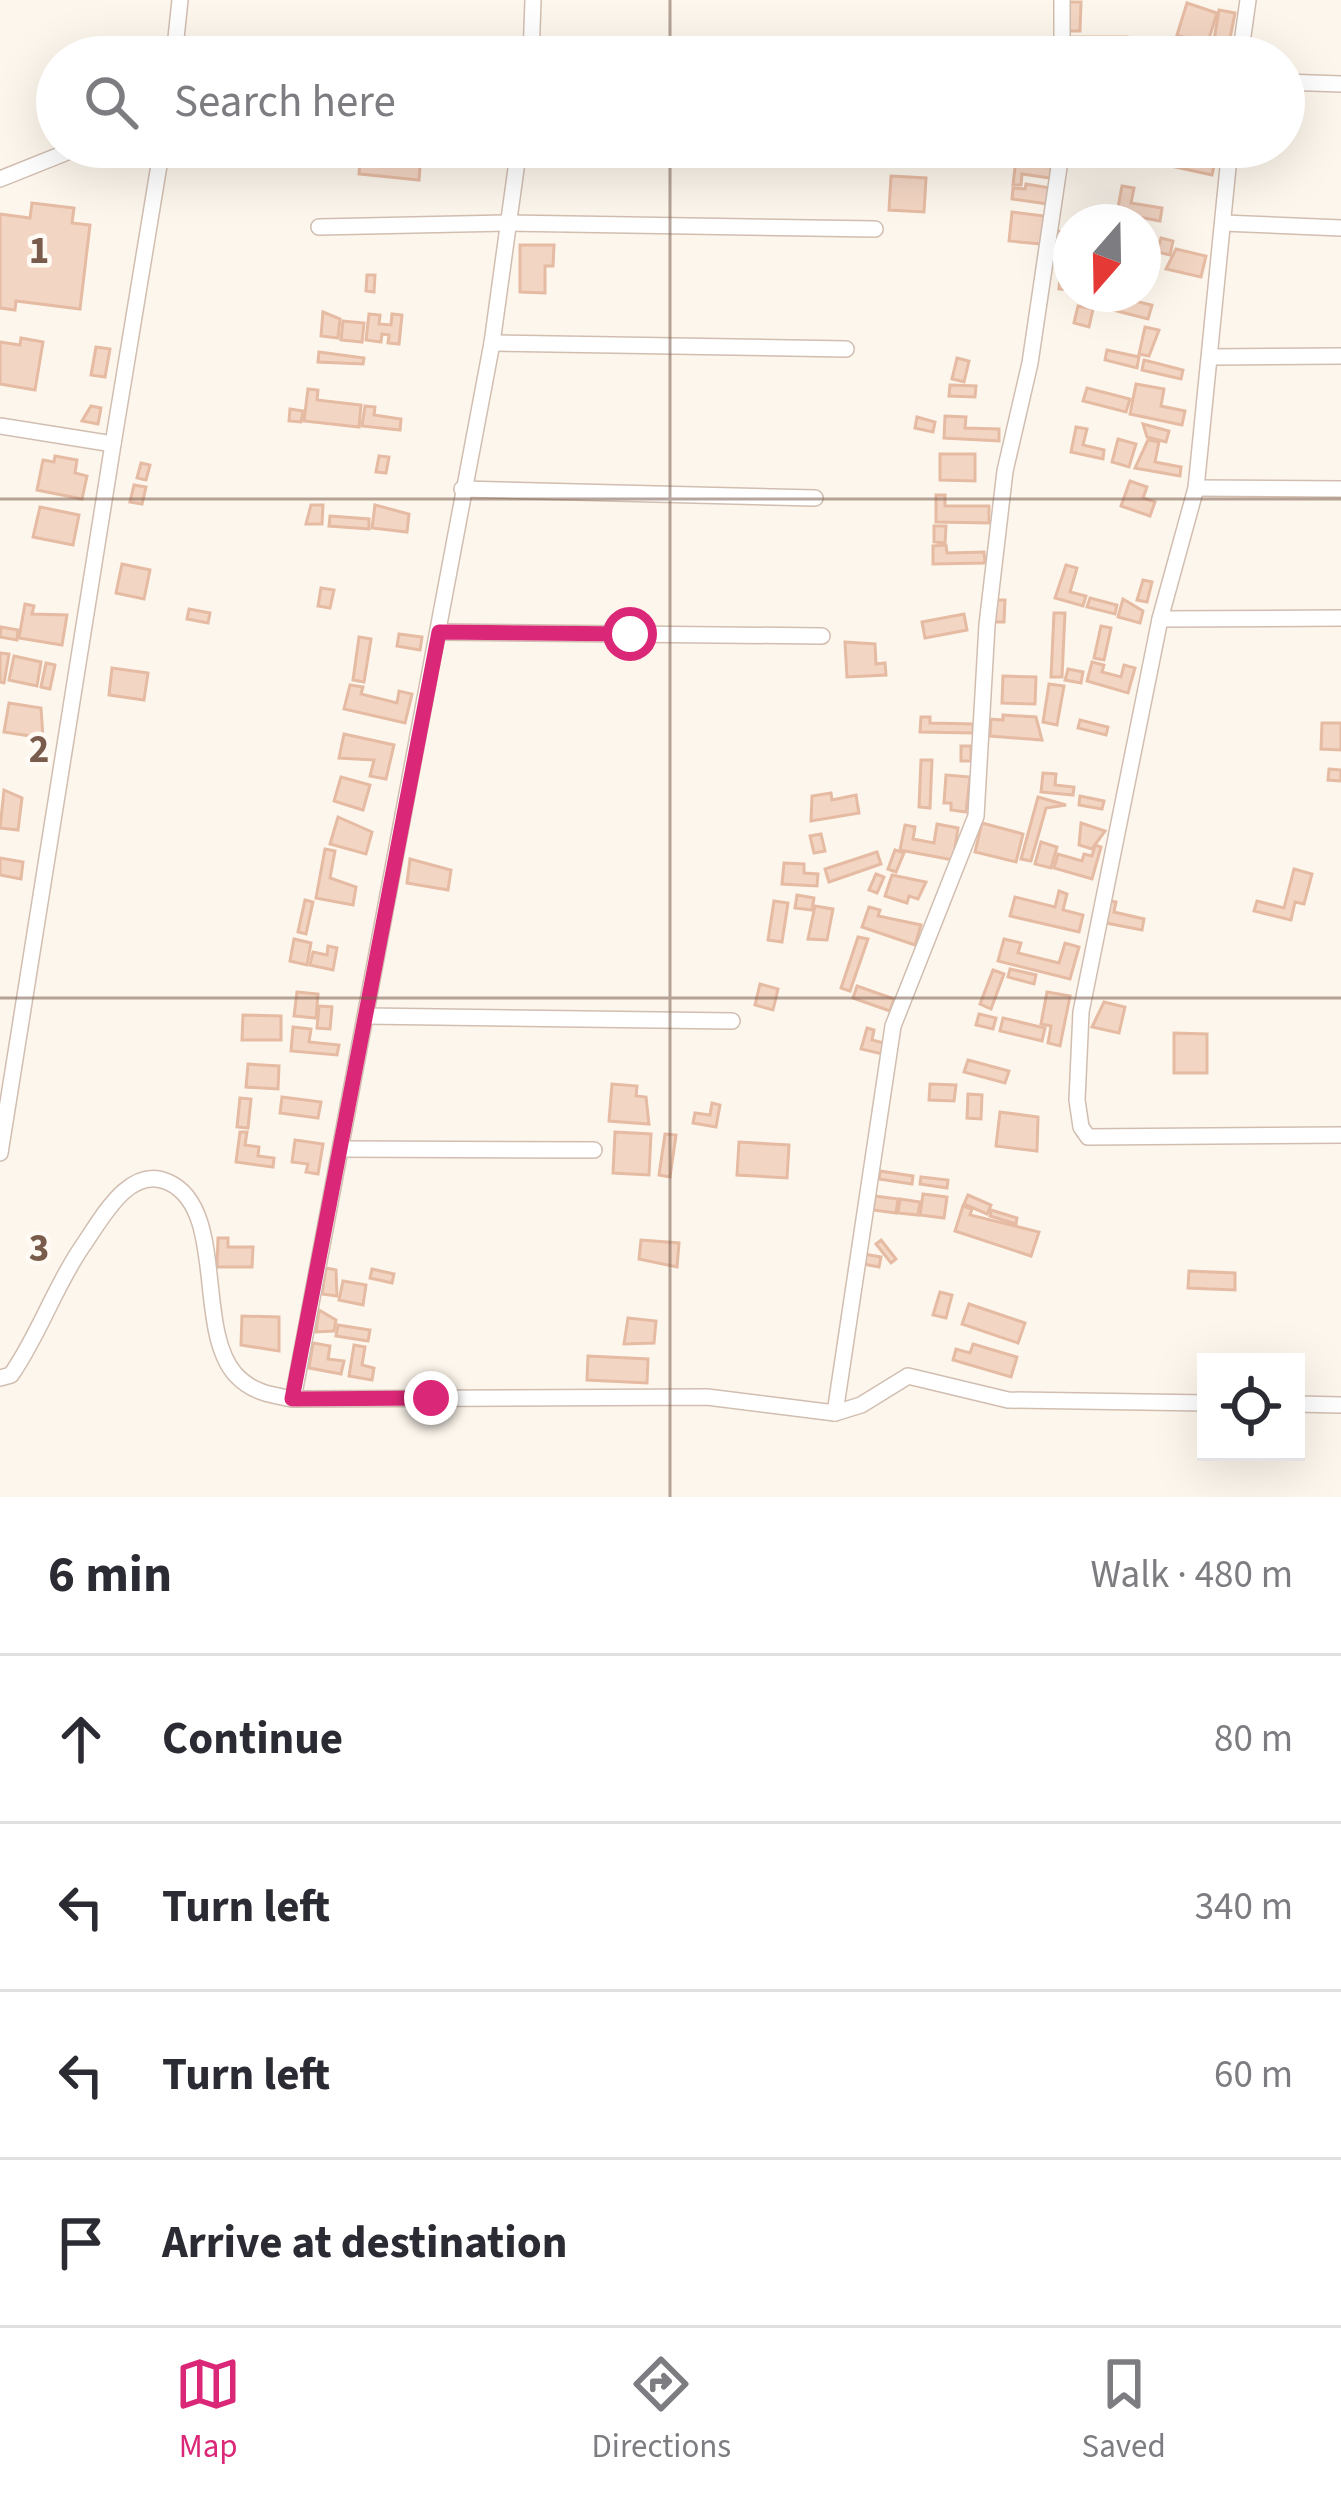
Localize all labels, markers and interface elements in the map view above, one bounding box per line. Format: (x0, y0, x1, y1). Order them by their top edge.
search box (36, 36, 1305, 168)
icon: search (78, 69, 144, 135)
text: Search here (174, 70, 396, 134)
north arrow (1053, 204, 1161, 312)
text: 1 (29, 223, 49, 279)
route start (603, 607, 657, 661)
text: 2 (29, 722, 49, 778)
text: 3 (29, 1221, 49, 1277)
map controls (1197, 1353, 1305, 1461)
button: locate (1197, 1353, 1305, 1461)
route end (404, 1371, 458, 1425)
text: 6 min (48, 1539, 172, 1611)
text: Walk · 480 m (1090, 1547, 1293, 1603)
icon: ahead (48, 1706, 114, 1772)
text: Continue (162, 1707, 343, 1771)
text: 80 m (1214, 1711, 1293, 1767)
icon: left (48, 1874, 114, 1940)
text: Turn left (162, 1875, 330, 1939)
text: 340 m (1195, 1879, 1293, 1935)
icon: left (48, 2042, 114, 2108)
text: Turn left (162, 2043, 330, 2107)
text: 60 m (1214, 2047, 1293, 2103)
icon: arrive (48, 2210, 114, 2276)
text: Arrive at destination (162, 2211, 567, 2275)
tab: Map (175, 2351, 241, 2470)
tab: Directions (592, 2351, 731, 2470)
tab: Saved (1082, 2351, 1166, 2470)

